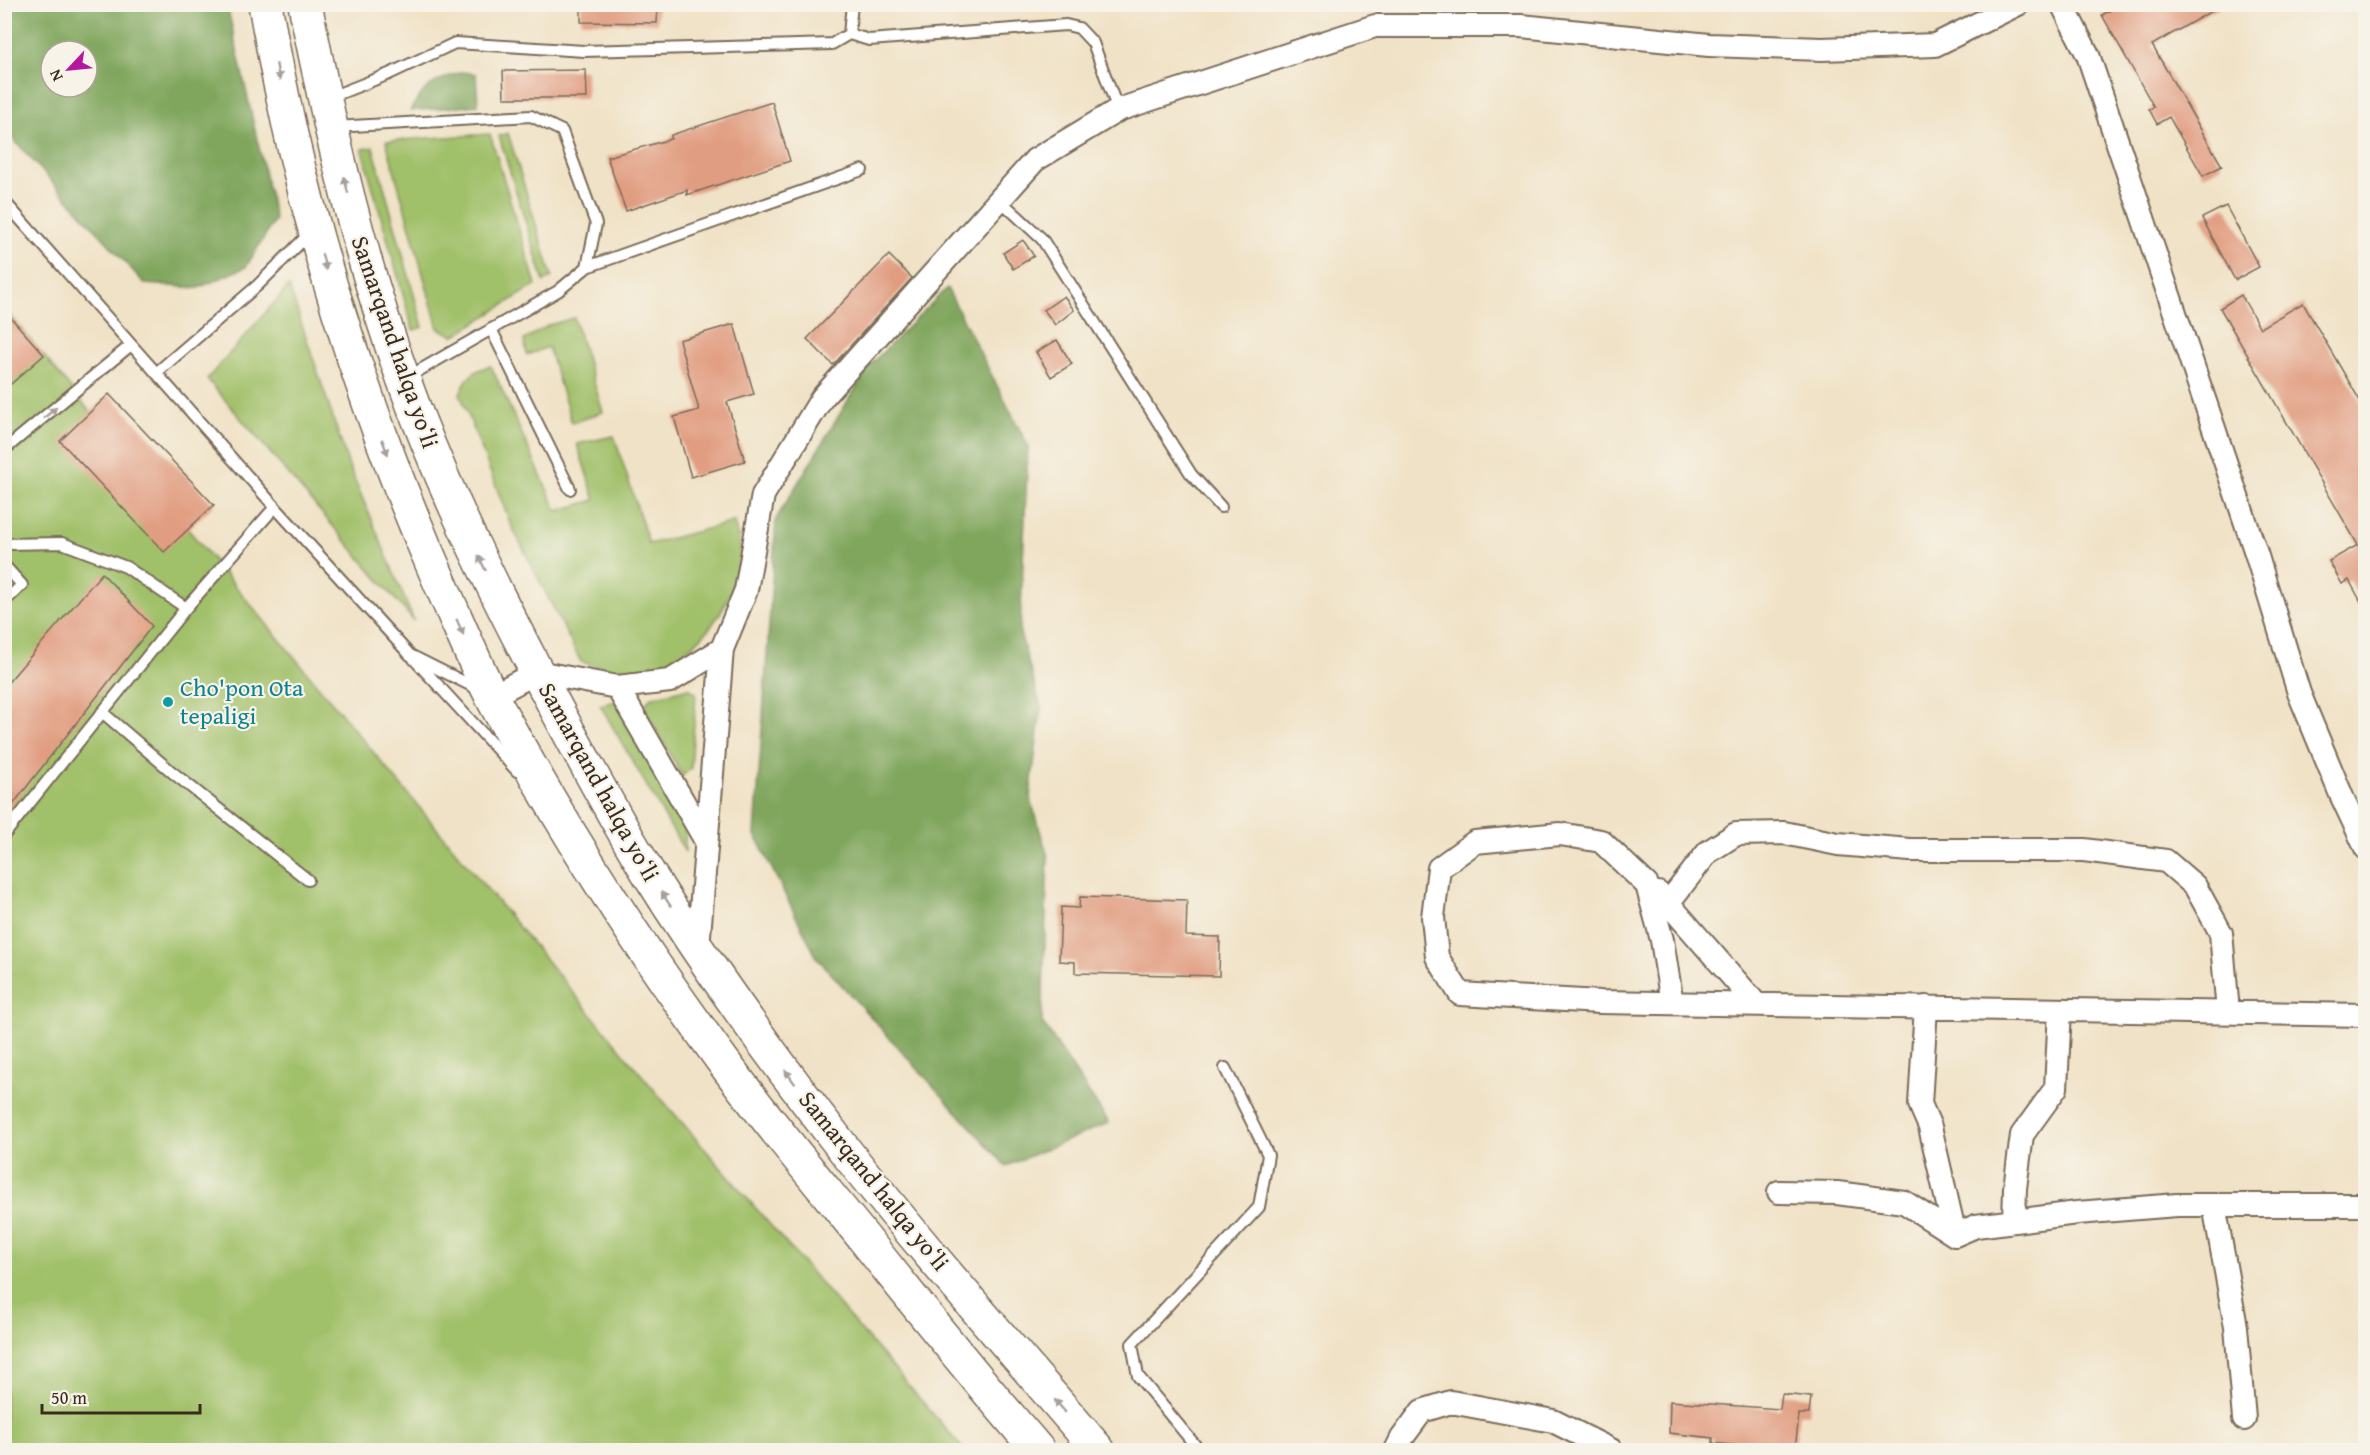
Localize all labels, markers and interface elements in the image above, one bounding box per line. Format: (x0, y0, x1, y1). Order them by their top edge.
north arrow (39, 39, 99, 99)
one-way arrow (274, 63, 284, 82)
text: N (42, 65, 69, 86)
one-way arrow (340, 176, 350, 195)
street label: Samarqand halqa yoʻli (343, 231, 448, 453)
one-way arrow (320, 253, 330, 271)
one-way arrow (42, 407, 57, 420)
one-way arrow (380, 439, 390, 457)
one-way arrow (477, 554, 486, 571)
one-way arrow (456, 618, 466, 636)
place label: Cho'pon Ota tepaligi (180, 670, 304, 733)
street label: Samarqand halqa yoʻli (530, 676, 669, 888)
marker: Cho'pon Ota tepaligi (161, 695, 175, 709)
one-way arrow (660, 892, 672, 908)
one-way arrow (784, 1069, 796, 1085)
street label: Samarqand halqa yoʻli (791, 1083, 958, 1278)
scale bar (42, 1377, 200, 1415)
text: 50 m (51, 1384, 87, 1411)
one-way arrow (1054, 1399, 1067, 1414)

